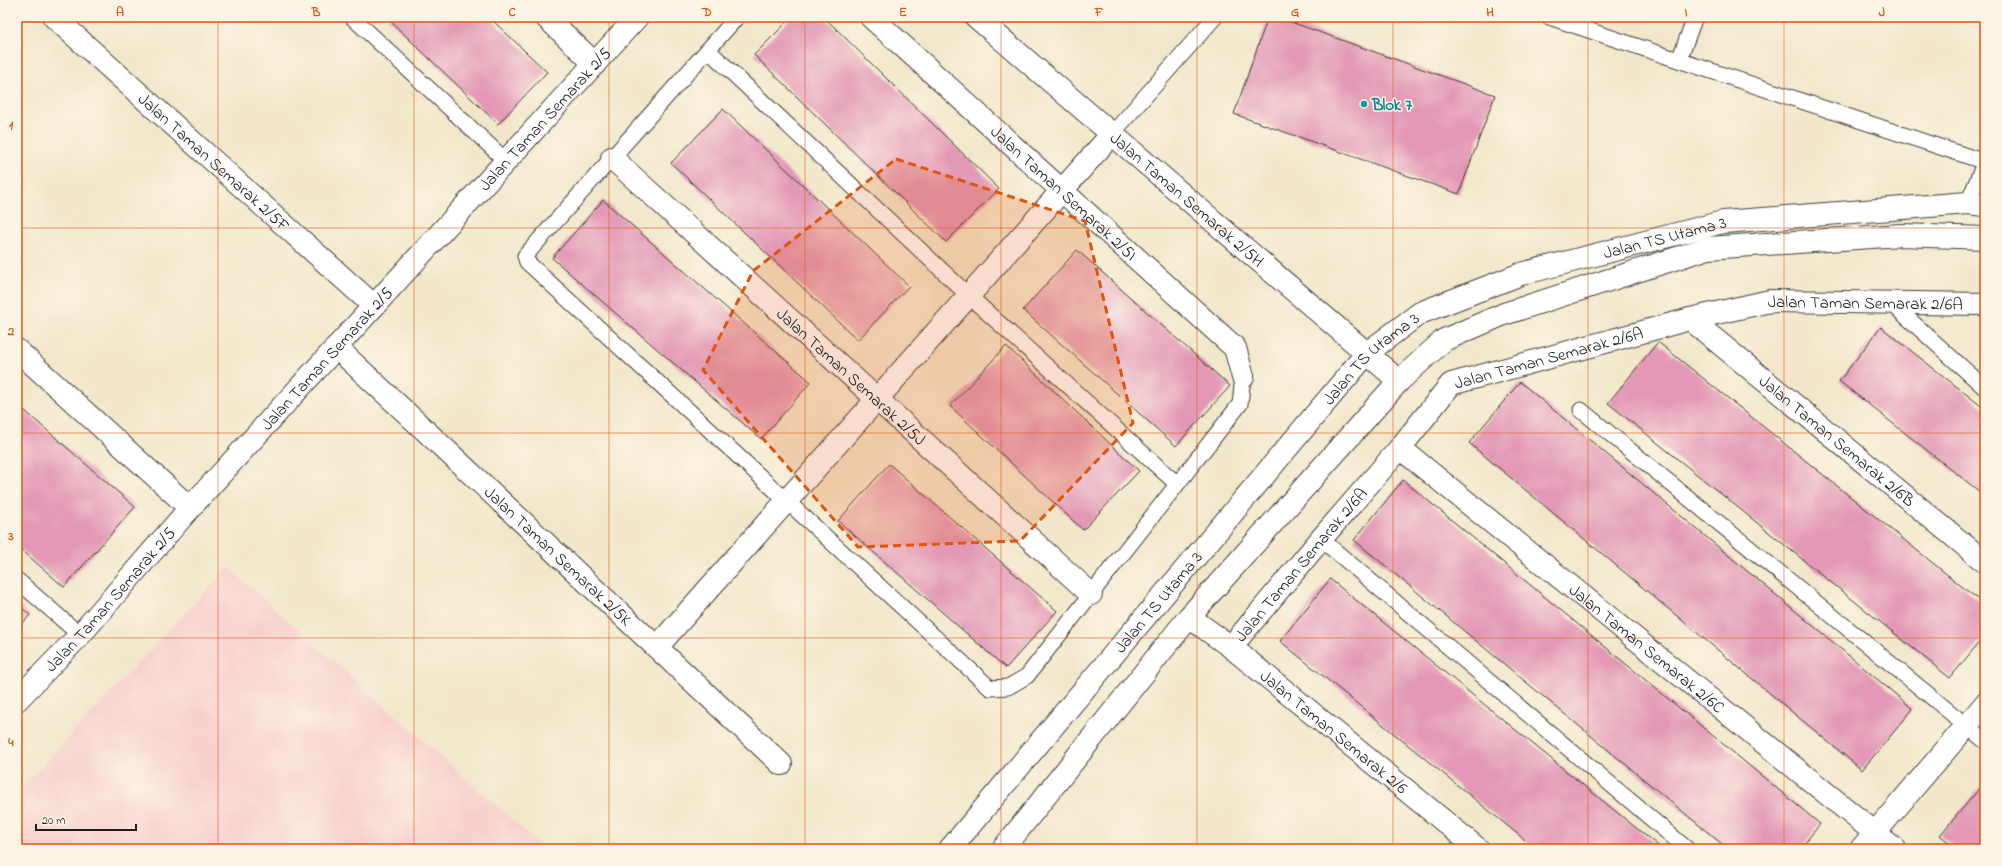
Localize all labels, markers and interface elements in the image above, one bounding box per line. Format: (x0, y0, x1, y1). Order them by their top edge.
text: A (116, 3, 124, 22)
text: B (311, 3, 321, 22)
text: C (508, 3, 516, 22)
text: D (701, 3, 712, 22)
text: E (899, 3, 907, 22)
text: F (1094, 3, 1104, 22)
text: G (1291, 3, 1299, 22)
text: H (1486, 3, 1494, 22)
text: I (1684, 3, 1688, 22)
text: J (1879, 3, 1885, 22)
street label: Jalan Taman Semarak 2/5 (473, 42, 618, 197)
street label: Jalan Taman Semarak 2/5F (132, 87, 295, 238)
place label: Blok 7 (1371, 93, 1413, 118)
marker: Blok 7 (1359, 99, 1369, 109)
text: 1 (9, 116, 14, 135)
street label: Jalan Taman Semarak 2/5I (984, 120, 1142, 267)
street label: Jalan Taman Semarak 2/5H (1104, 127, 1269, 274)
street label: Jalan TS Utama 3 (1601, 211, 1729, 266)
street label: Jalan Taman Semarak 2/5 (255, 282, 400, 437)
street label: Jalan Taman Semarak 2/6A (1768, 290, 1963, 318)
street label: Jalan Taman Semarak 2/5J (770, 302, 931, 452)
street label: Jalan TS Utama 3 (1317, 307, 1425, 411)
street label: Jalan Taman Semarak 2/6A (1452, 321, 1646, 397)
text: 2 (7, 322, 15, 341)
street label: Jalan Taman Semarak 2/6B (1753, 370, 1920, 514)
street label: Jalan Taman Semarak 2/5K (478, 481, 638, 633)
street label: Jalan Taman Semarak 2/6A (1229, 483, 1374, 648)
street label: Jalan Taman Semarak 2/5 (39, 522, 182, 678)
text: 3 (7, 527, 14, 546)
street label: Jalan TS Utama 3 (1109, 546, 1209, 659)
street label: Jalan Taman Semarak 2/6C (1563, 579, 1729, 720)
street label: Jalan Taman Semarak 2/6 (1254, 665, 1413, 801)
text: 4 (7, 733, 14, 752)
scale bar (36, 806, 136, 832)
text: 20 m (42, 812, 65, 830)

